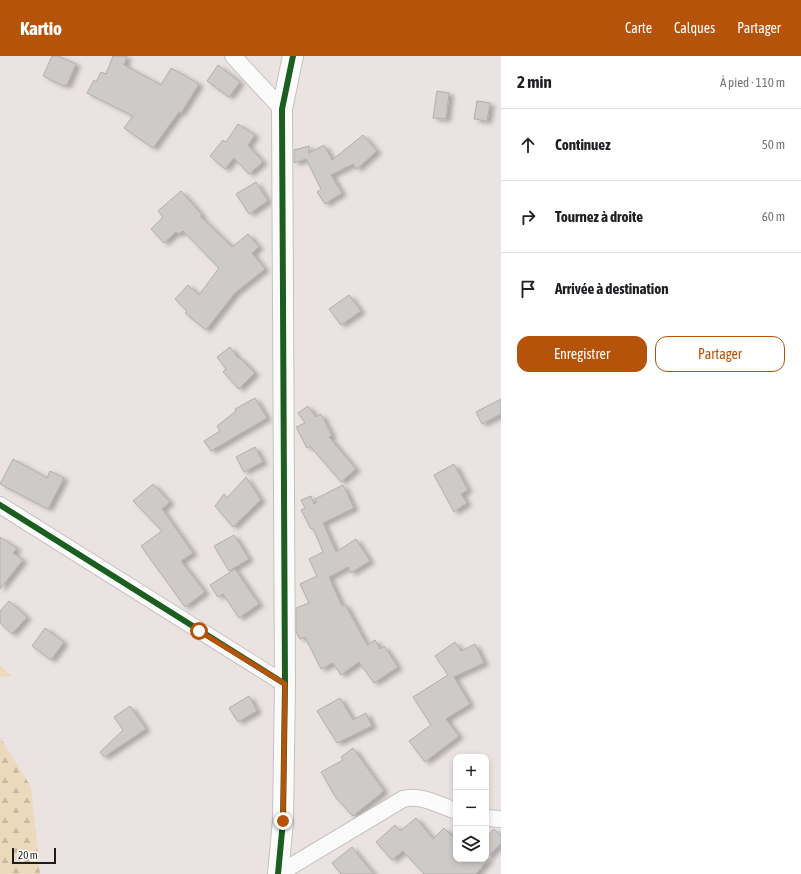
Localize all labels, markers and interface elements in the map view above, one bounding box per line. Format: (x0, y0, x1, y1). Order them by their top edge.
text: Kartio (20, 17, 62, 39)
text: Carte (625, 20, 652, 36)
text: Calques (674, 20, 715, 36)
text: Partager (737, 20, 781, 36)
text: 2 min (517, 72, 552, 92)
text: À pied · 110 m (720, 75, 785, 90)
icon: ahead (517, 134, 539, 156)
text: Continuez (555, 136, 611, 153)
text: 50 m (762, 137, 785, 152)
icon: right (517, 206, 539, 228)
text: Tournez à droite (555, 208, 643, 225)
text: 60 m (762, 209, 785, 224)
icon: arrive (517, 278, 539, 300)
text: Arrivée à destination (555, 280, 669, 297)
button: Enregistrer (517, 336, 647, 372)
button: Partager (655, 336, 785, 372)
route start (190, 622, 208, 640)
map controls (453, 754, 489, 862)
button: + (453, 754, 489, 790)
button: − (453, 790, 489, 826)
route end (274, 812, 292, 830)
button: layers (453, 826, 489, 862)
scale bar (12, 846, 56, 865)
text: 20 m (18, 849, 38, 861)

